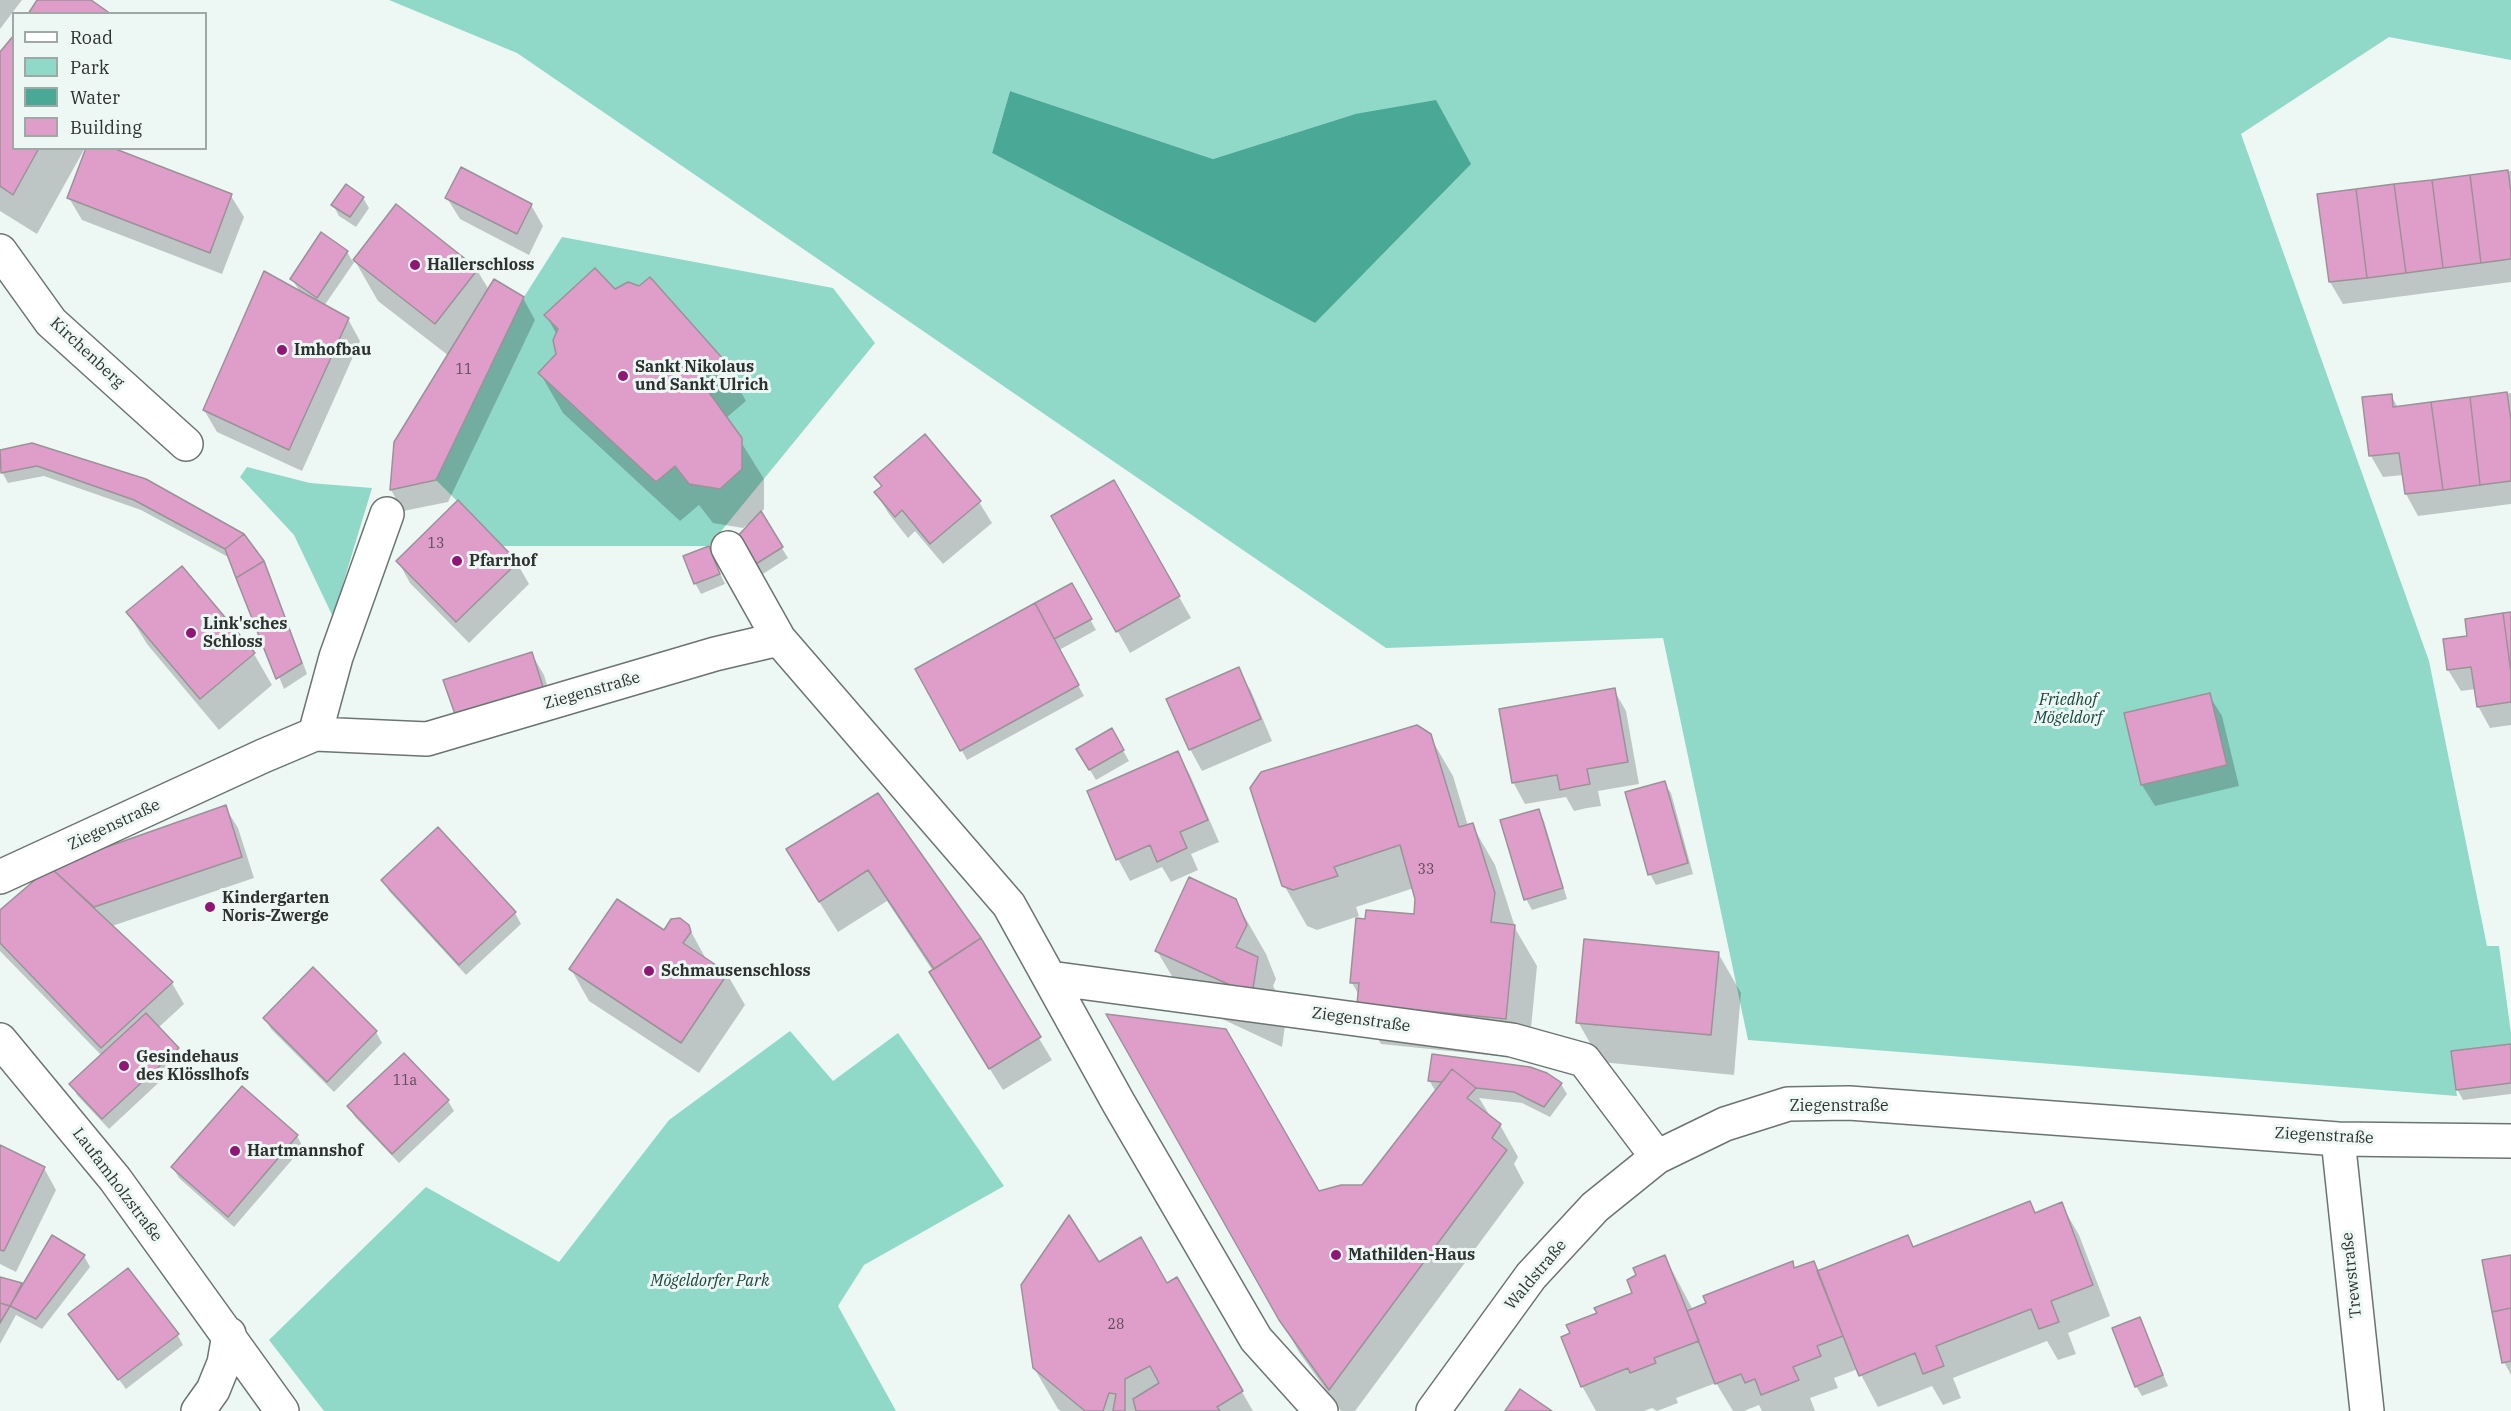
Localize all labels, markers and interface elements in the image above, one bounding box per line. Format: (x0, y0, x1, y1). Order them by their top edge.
legend (12, 12, 207, 150)
text: Road (70, 26, 113, 49)
text: Park (70, 56, 109, 79)
text: Water (70, 86, 120, 109)
text: Building (70, 116, 142, 139)
place label: Hallerschloss (427, 255, 534, 275)
marker: Hallerschloss (408, 258, 422, 272)
street label: Kirchenberg (46, 314, 128, 392)
place label: Imhofbau (294, 340, 371, 360)
marker: Imhofbau (275, 343, 289, 357)
place label: Sankt Nikolaus und Sankt Ulrich (635, 357, 769, 395)
house number: 11 (456, 362, 472, 378)
marker: Sankt Nikolaus und Sankt Ulrich (616, 369, 630, 383)
house number: 13 (428, 536, 444, 552)
place label: Pfarrhof (469, 551, 537, 571)
marker: Pfarrhof (450, 554, 464, 568)
place label: Link'sches Schloss (203, 614, 287, 652)
marker: Link'sches Schloss (184, 626, 198, 640)
street label: Ziegenstraße (542, 668, 642, 714)
park label: Friedhof Mögeldorf (2034, 690, 2102, 728)
street label: Ziegenstraße (65, 795, 163, 855)
house number: 33 (1418, 862, 1434, 878)
place label: Kindergarten Noris-Zwerge (222, 888, 329, 926)
marker: Kindergarten Noris-Zwerge (203, 900, 217, 914)
place label: Schmausenschloss (661, 961, 811, 981)
marker: Schmausenschloss (642, 964, 656, 978)
street label: Ziegenstraße (1311, 1004, 1411, 1036)
place label: Gesindehaus des Klösslhofs (136, 1047, 249, 1085)
marker: Gesindehaus des Klösslhofs (117, 1059, 131, 1073)
house number: 11a (393, 1073, 417, 1089)
street label: Ziegenstraße (1789, 1096, 1889, 1116)
street label: Laufamholzstraße (68, 1124, 166, 1246)
street label: Ziegenstraße (2274, 1124, 2374, 1148)
place label: Hartmannshof (247, 1141, 363, 1161)
marker: Hartmannshof (228, 1144, 242, 1158)
street label: Trewstraße (2338, 1231, 2366, 1319)
street label: Waldstraße (1501, 1236, 1571, 1314)
place label: Mathilden-Haus (1348, 1245, 1475, 1265)
marker: Mathilden-Haus (1329, 1248, 1343, 1262)
park label: Mögeldorfer Park (651, 1271, 769, 1291)
house number: 28 (1108, 1317, 1124, 1333)

